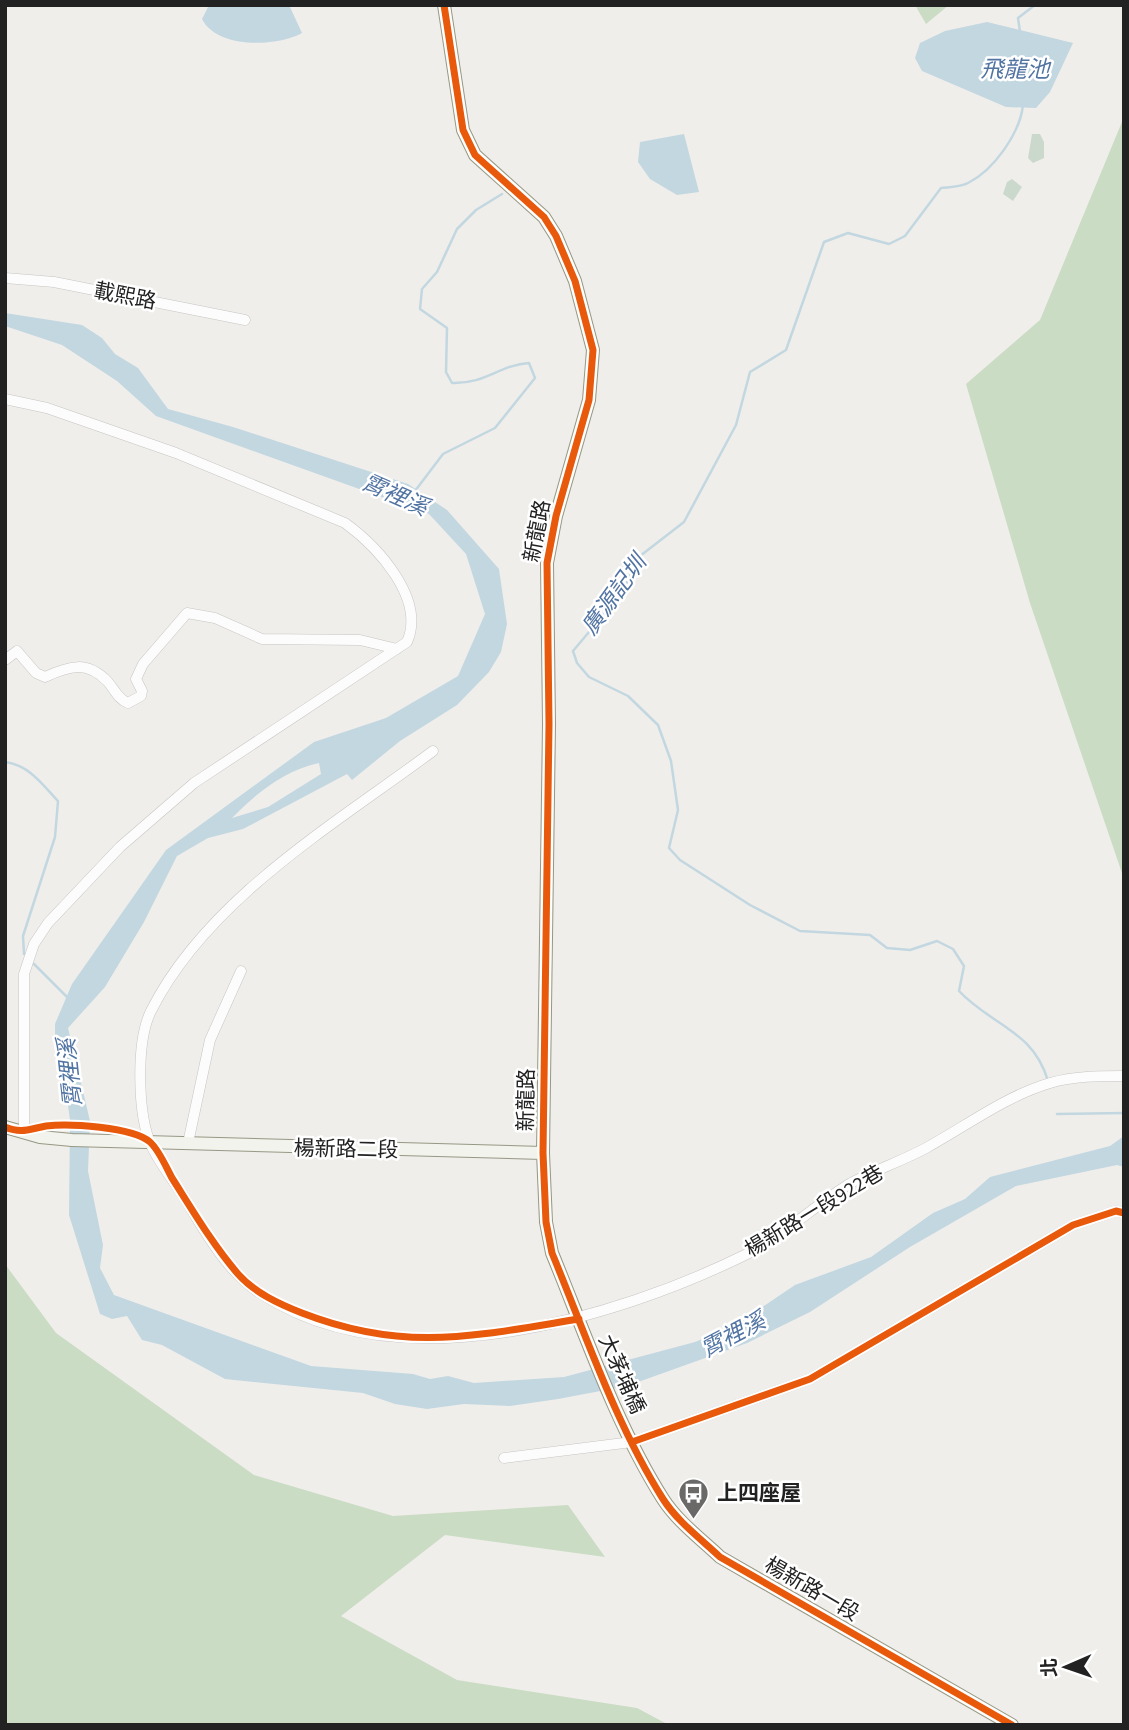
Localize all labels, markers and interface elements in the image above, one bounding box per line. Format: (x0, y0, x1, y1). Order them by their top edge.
water label: 飛龍池 (981, 53, 1052, 86)
street label: 載熙路 (91, 275, 159, 317)
water label: 霄裡溪 (357, 466, 436, 525)
street label: 新龍路 (516, 497, 558, 565)
water label: 廣源記圳 (574, 546, 656, 642)
water label: 霄裡溪 (50, 1034, 90, 1109)
street label: 新龍路 (510, 1068, 542, 1132)
street label: 楊新路二段 (293, 1133, 399, 1165)
street label: 楊新路一段922巷 (739, 1158, 889, 1264)
water label: 霄裡溪 (695, 1303, 774, 1366)
street label: 大茅埔橋 (591, 1330, 653, 1418)
bus stop icon: 上四座屋 (677, 1476, 711, 1520)
place label: 上四座屋 (717, 1478, 801, 1508)
street label: 楊新路一段 (759, 1550, 865, 1628)
north arrow (1031, 1632, 1101, 1702)
text: 北 (1037, 1658, 1064, 1678)

